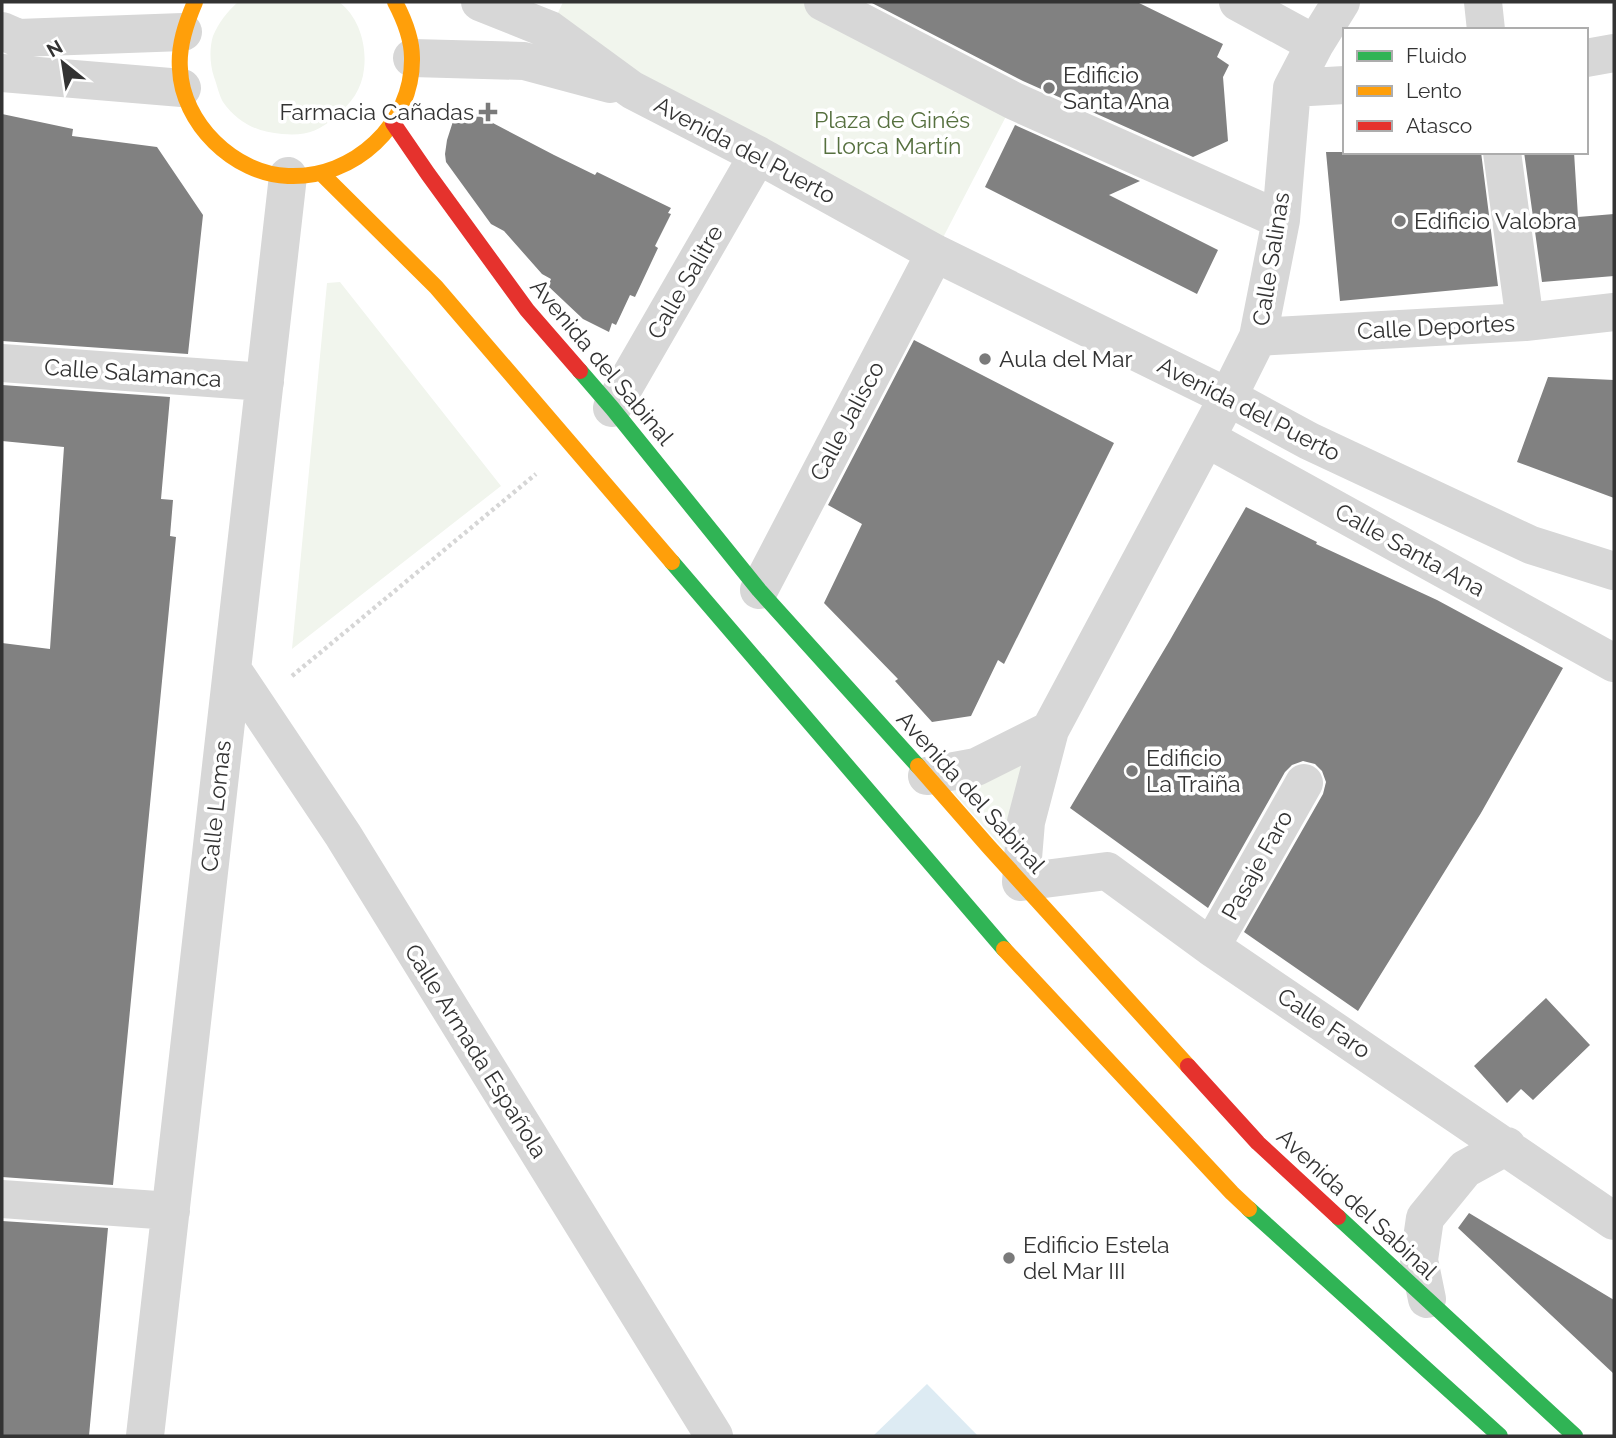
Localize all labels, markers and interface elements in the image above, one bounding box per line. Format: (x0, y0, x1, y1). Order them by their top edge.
north arrow (28, 28, 98, 98)
legend (1343, 28, 1588, 154)
text: N (43, 35, 66, 61)
text: Fluido (1406, 43, 1467, 68)
place label: Edificio Santa Ana (1063, 61, 1170, 114)
text: Lento (1406, 78, 1462, 103)
marker: Edificio Santa Ana (1041, 80, 1057, 96)
street label: Avenida del Puerto (650, 90, 840, 209)
place label: Farmacia Cañadas (279, 98, 474, 125)
marker: Farmacia Cañadas (480, 104, 496, 120)
park label: Plaza de Ginés Llorca Martín (814, 106, 970, 159)
text: Atasco (1406, 113, 1472, 138)
street label: Calle Salinas (1247, 190, 1294, 328)
place label: Edificio Valobra (1414, 207, 1577, 234)
marker: Edificio Valobra (1392, 213, 1408, 229)
street label: Calle Salitre (641, 220, 728, 343)
street label: Avenida del Sabinal (525, 273, 680, 451)
street label: Calle Deportes (1356, 309, 1516, 344)
place label: Aula del Mar (999, 345, 1133, 372)
marker: Aula del Mar (977, 351, 993, 367)
street label: Avenida del Puerto (1153, 351, 1345, 466)
street label: Calle Salamanca (43, 353, 223, 392)
street label: Calle Jalisco (804, 356, 889, 485)
street label: Calle Santa Ana (1331, 497, 1490, 602)
street label: Avenida del Sabinal (892, 705, 1052, 879)
street label: Calle Lomas (195, 739, 236, 873)
place label: Edificio La Traiña (1146, 744, 1241, 797)
marker: Edificio La Traiña (1124, 763, 1140, 779)
street label: Pasaje Faro (1215, 805, 1298, 924)
street label: Calle Armada Española (399, 939, 553, 1163)
street label: Calle Faro (1273, 982, 1376, 1063)
street label: Avenida del Sabinal (1272, 1123, 1443, 1285)
place label: Edificio Estela del Mar III (1023, 1231, 1170, 1284)
marker: Edificio Estela del Mar III (1001, 1250, 1017, 1266)

